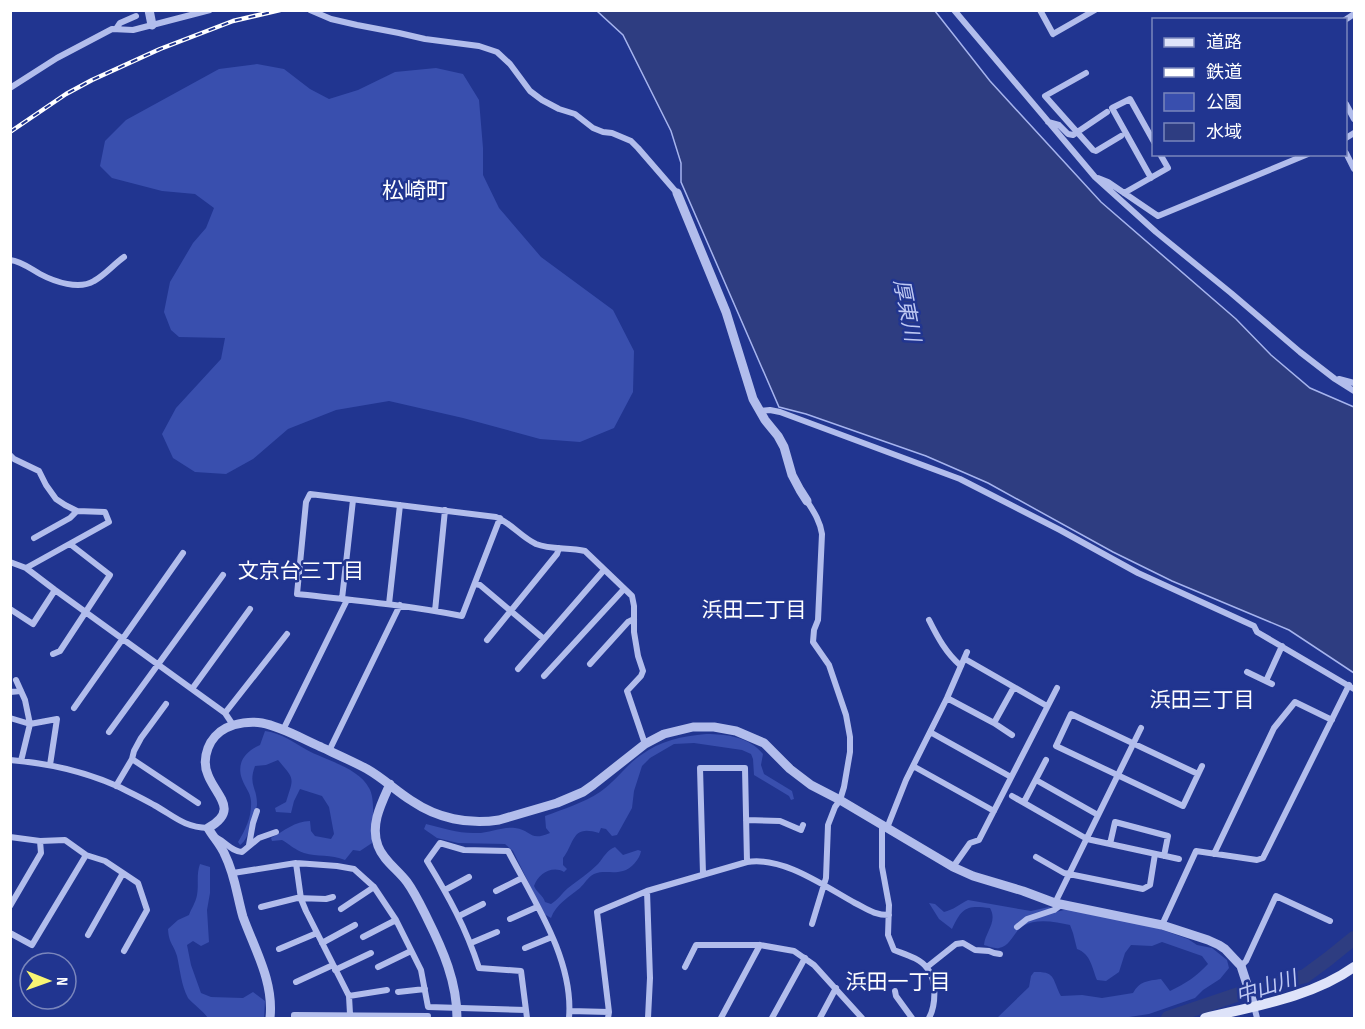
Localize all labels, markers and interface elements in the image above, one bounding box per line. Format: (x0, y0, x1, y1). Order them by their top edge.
legend (1152, 18, 1347, 156)
text: 道路 (1206, 32, 1242, 53)
text: 鉄道 (1206, 62, 1242, 83)
text: 公園 (1206, 92, 1242, 113)
text: 水域 (1206, 122, 1242, 143)
district label: 松崎町 (382, 178, 448, 205)
water label: 厚東川 (888, 277, 925, 345)
district label: 文京台三丁目 (238, 559, 364, 584)
district label: 浜田二丁目 (702, 598, 807, 623)
district label: 浜田三丁目 (1150, 688, 1255, 713)
north arrow (18, 951, 78, 1011)
water label: 中山川 (1232, 965, 1302, 1009)
district label: 浜田一丁目 (846, 970, 951, 995)
text: N (52, 977, 71, 986)

